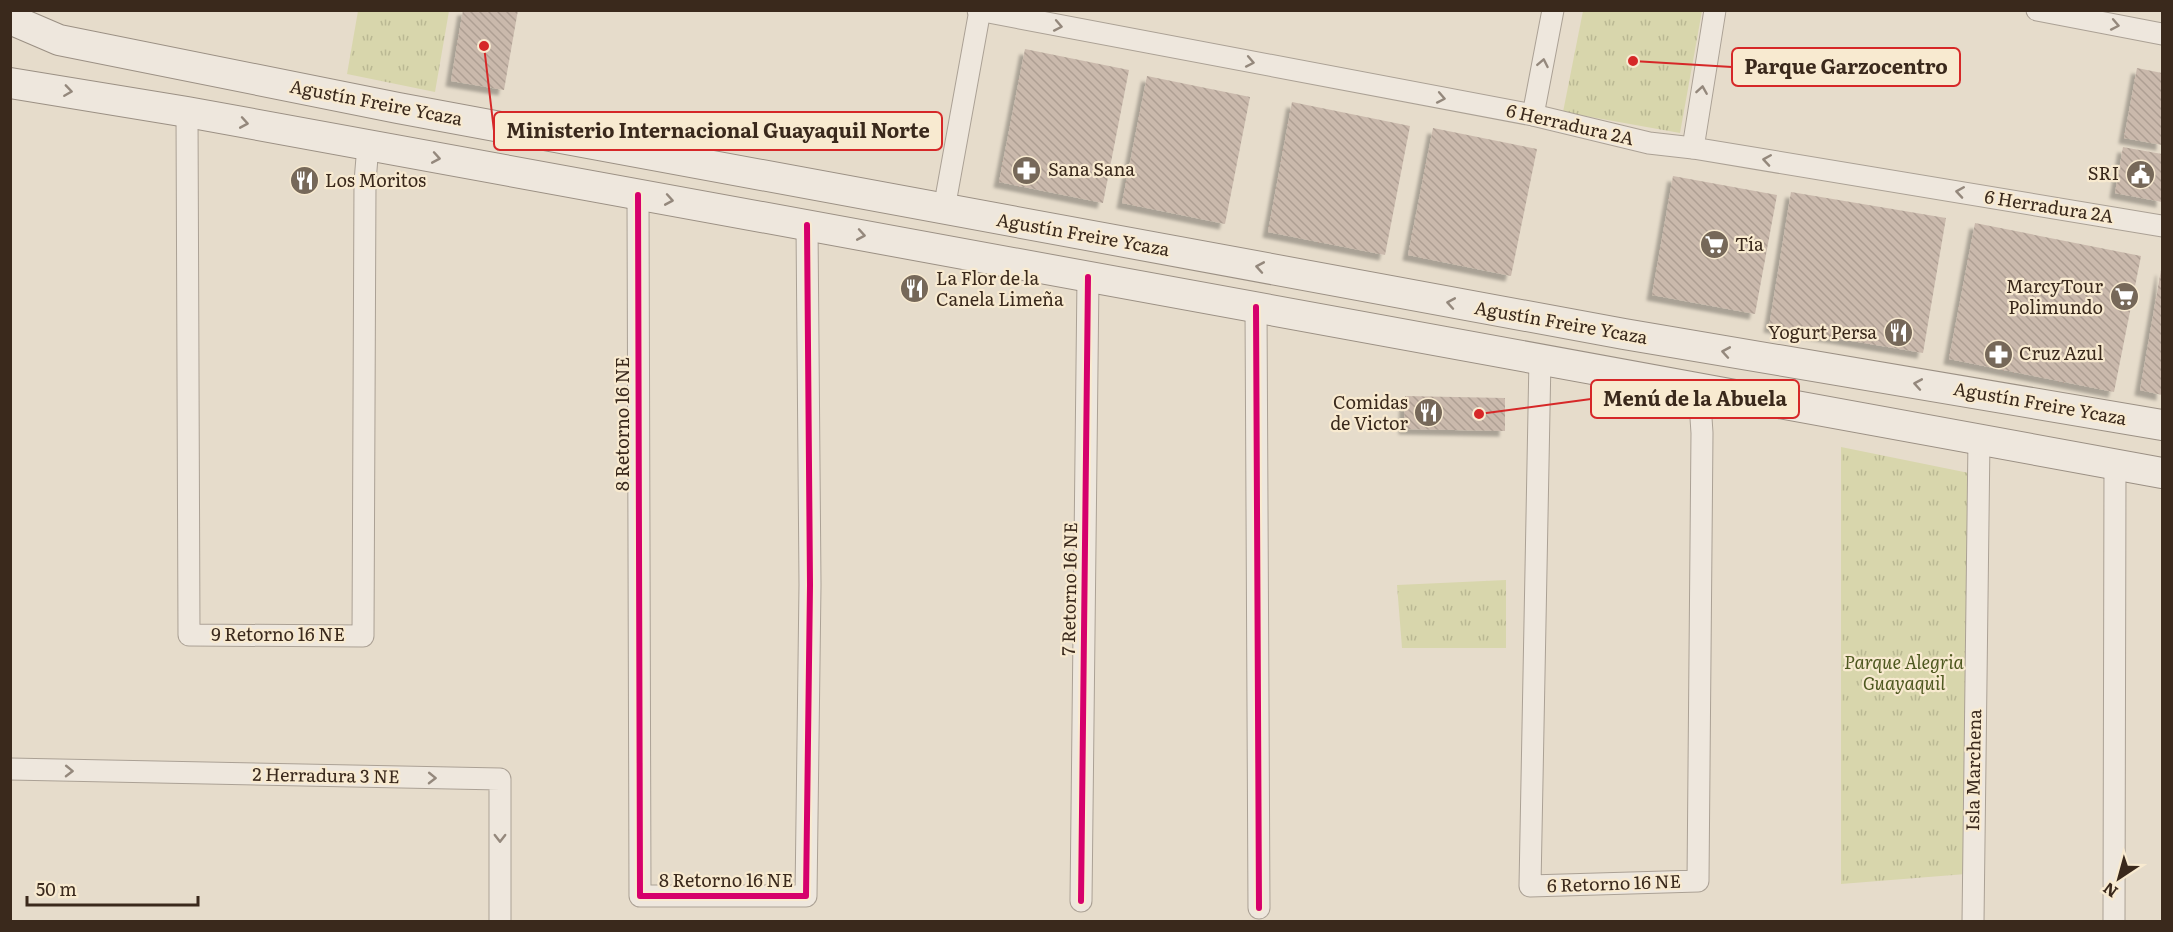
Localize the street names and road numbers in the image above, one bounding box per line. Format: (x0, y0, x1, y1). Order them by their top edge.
street label: Agustín Freire Ycaza (288, 72, 465, 132)
street label: 6 Herradura 2A (1504, 96, 1637, 151)
street label: 6 Herradura 2A (1983, 182, 2116, 229)
street label: Agustín Freire Ycaza (995, 205, 1172, 262)
street label: Agustín Freire Ycaza (1473, 293, 1650, 350)
street label: 8 Retorno 16 NE (608, 357, 635, 491)
street label: Agustín Freire Ycaza (1952, 374, 2129, 431)
street label: 7 Retorno 16 NE (1054, 522, 1083, 656)
street label: 9 Retorno 16 NE (211, 620, 345, 647)
street label: Isla Marchena (1958, 709, 1987, 831)
street label: 2 Herradura 3 NE (252, 760, 400, 789)
street label: 8 Retorno 16 NE (659, 866, 793, 893)
street label: 6 Retorno 16 NE (1547, 867, 1681, 898)

